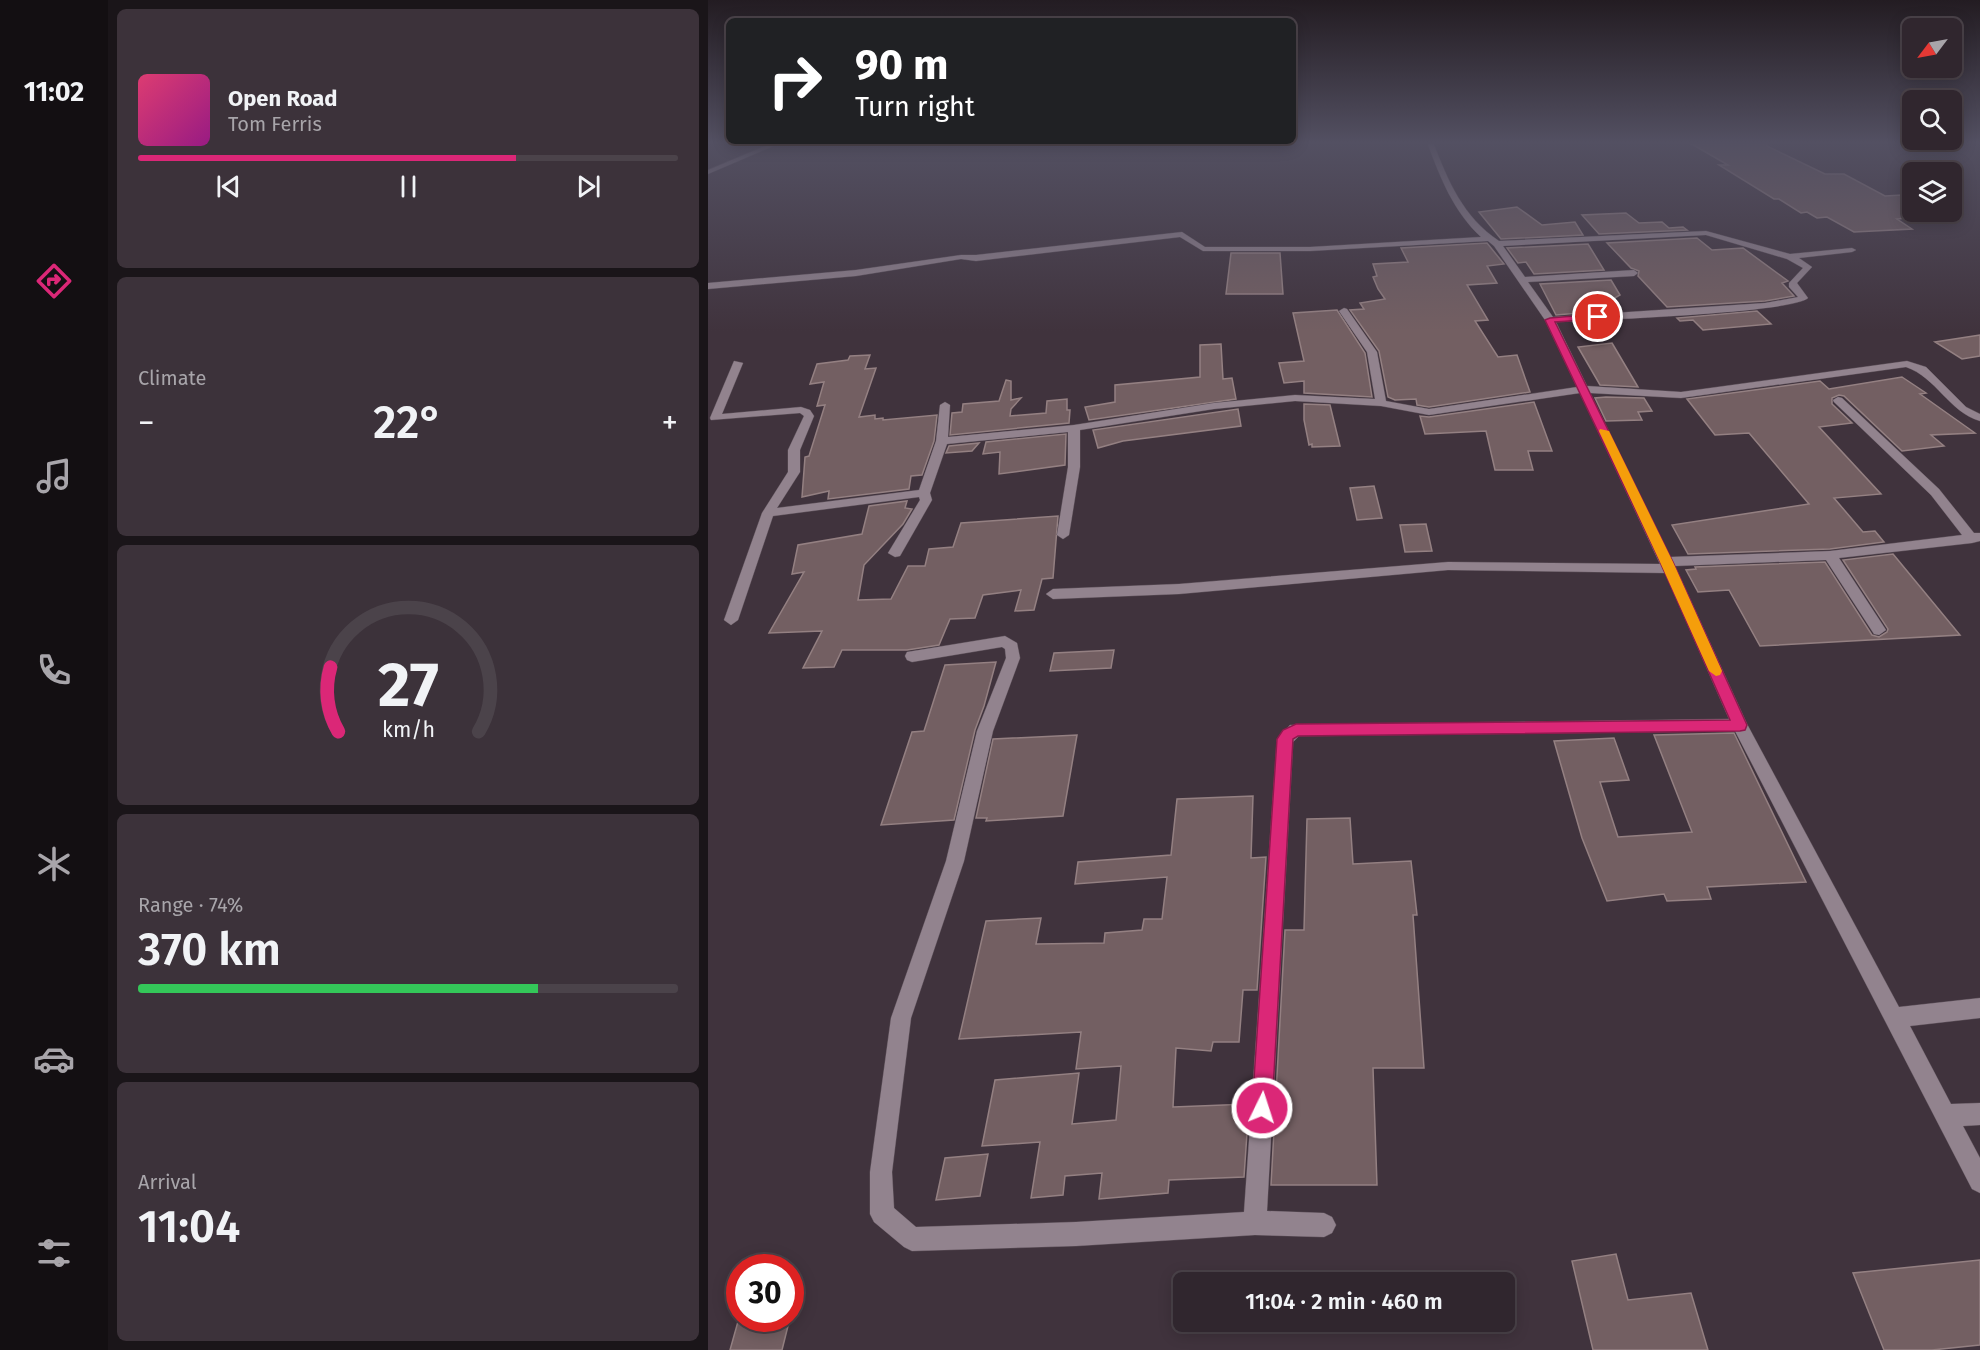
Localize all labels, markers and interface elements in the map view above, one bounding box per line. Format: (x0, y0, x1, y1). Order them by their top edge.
north arrow (1902, 18, 1962, 78)
map controls (1902, 18, 1962, 222)
text: 90 m (855, 40, 949, 90)
icon: right (756, 42, 834, 120)
text: 11:02 (24, 76, 84, 108)
text: Open Road (228, 85, 338, 112)
button: search (1902, 90, 1962, 150)
text: Turn right (855, 91, 975, 123)
text: Tom Ferris (228, 112, 322, 136)
button: layers (1902, 162, 1962, 222)
icon: previous (212, 170, 245, 203)
icon: pause (392, 170, 425, 203)
icon: next (572, 170, 605, 203)
icon: directions (33, 260, 75, 302)
pin (1572, 291, 1623, 342)
icon: arrive (1581, 300, 1614, 333)
text: Climate (138, 366, 206, 390)
text: 22° (373, 396, 443, 450)
text: − (138, 403, 155, 443)
text: + (662, 403, 678, 443)
icon: music (33, 455, 75, 497)
text: 27 (378, 648, 438, 723)
icon: phone (33, 649, 75, 691)
text: km/h (381, 717, 435, 743)
icon: climate (33, 843, 75, 885)
text: Range · 74% (138, 893, 243, 917)
text: 370 km (138, 923, 281, 977)
icon: car (33, 1038, 75, 1080)
position arrow (1230, 1076, 1294, 1140)
text: Arrival (138, 1170, 197, 1194)
text: 11:04 (138, 1200, 240, 1254)
icon: filters (33, 1232, 75, 1274)
speed limit sign: 30 (726, 1254, 804, 1332)
text: 11:04 · 2 min · 460 m (1245, 1288, 1443, 1315)

